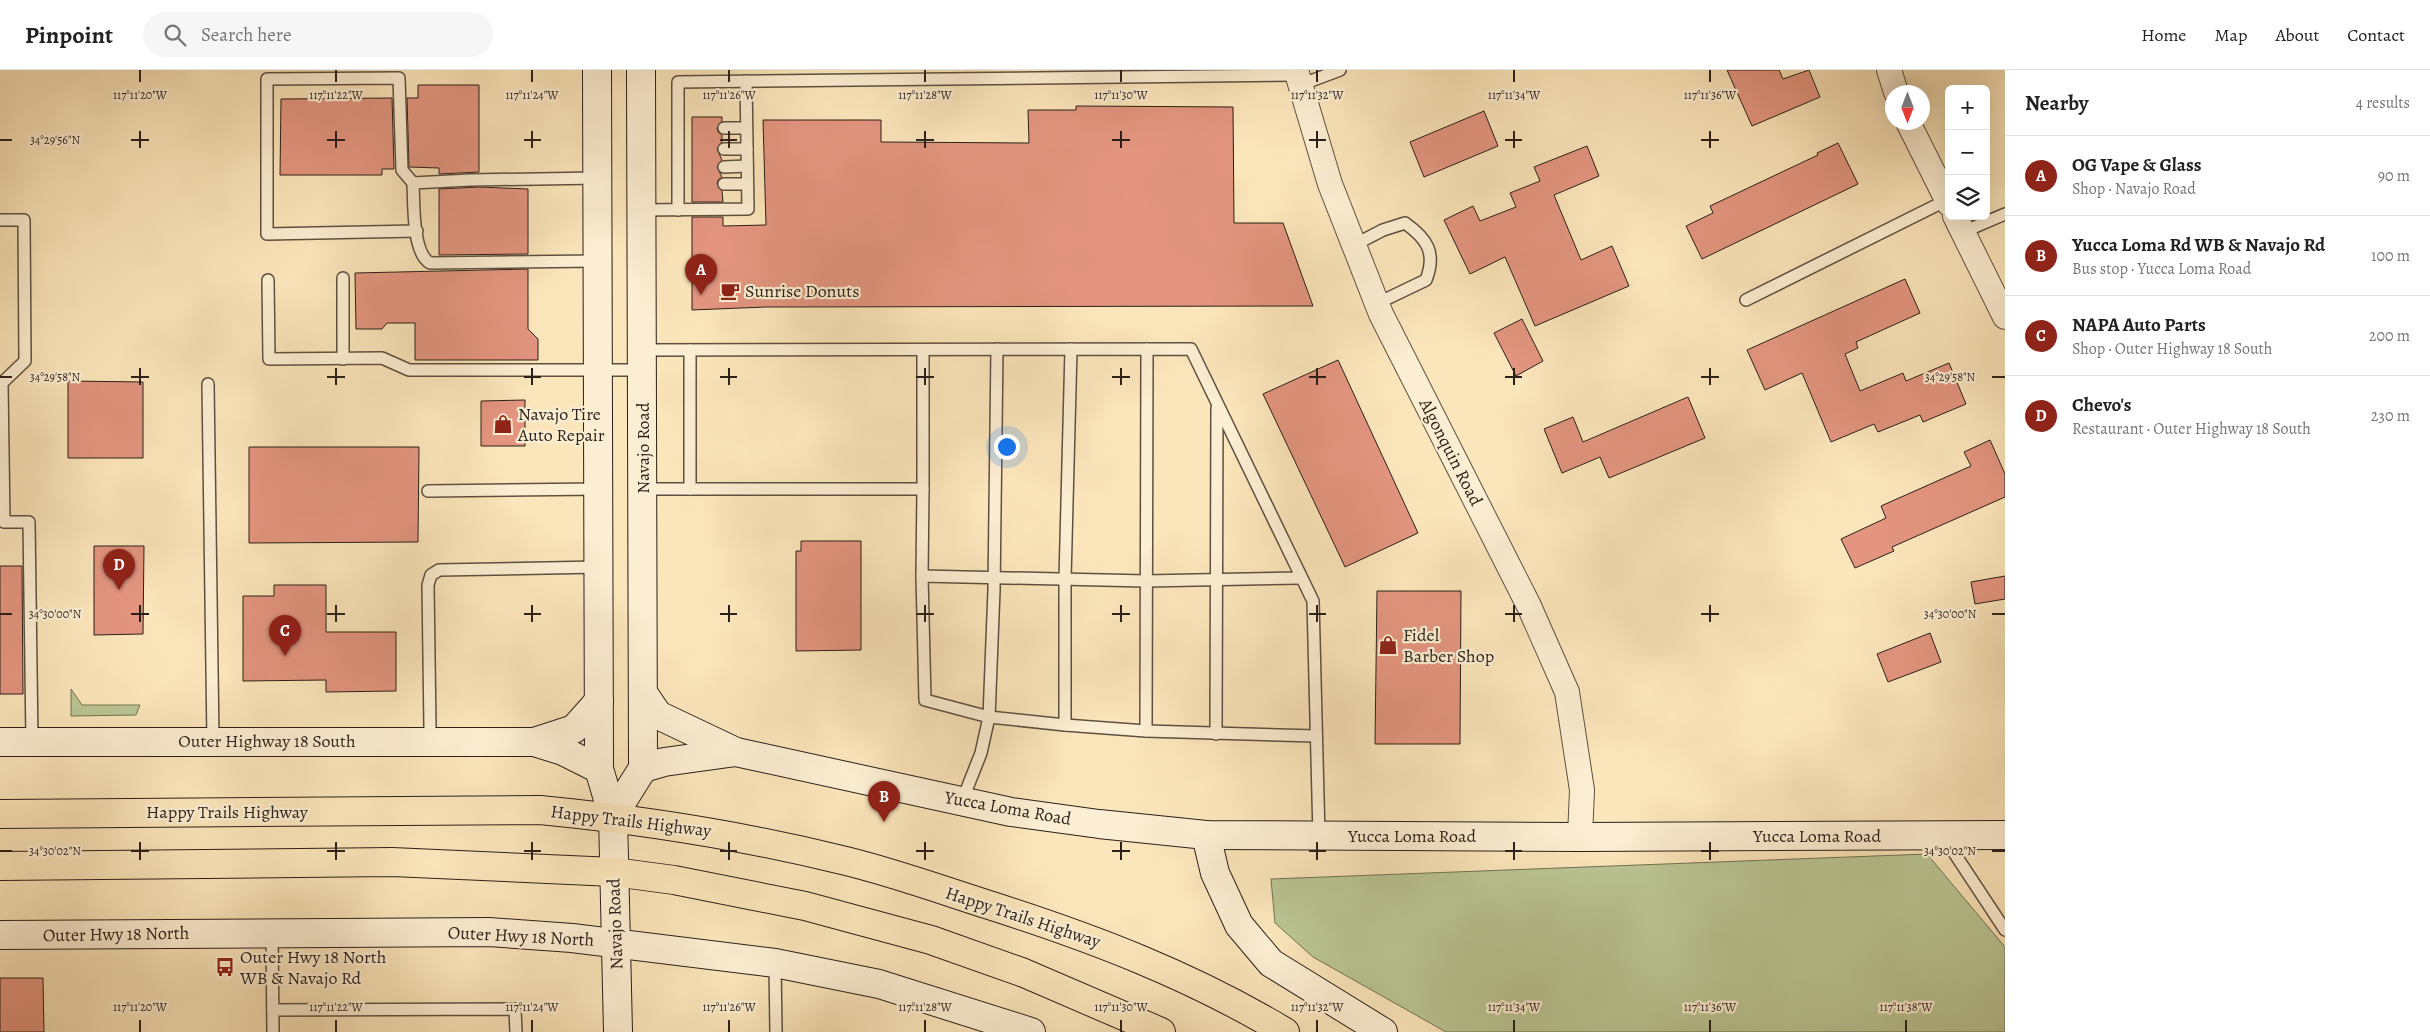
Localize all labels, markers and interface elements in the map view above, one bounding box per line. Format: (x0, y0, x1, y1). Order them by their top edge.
search box (143, 12, 493, 57)
text: Pinpoint (25, 19, 113, 51)
icon: search (161, 21, 189, 49)
text: Search here (201, 22, 291, 48)
text: Home (2141, 23, 2186, 47)
text: Map (2214, 23, 2247, 47)
text: About (2275, 23, 2319, 47)
text: Contact (2347, 23, 2405, 47)
north arrow (1885, 85, 1930, 130)
map controls (1945, 85, 1990, 220)
button: + (1945, 85, 1990, 130)
text: 117°11'20"W (113, 87, 168, 103)
text: 117°11'22"W (309, 87, 363, 103)
text: 117°11'24"W (505, 87, 559, 103)
text: 117°11'26"W (702, 87, 756, 103)
text: 117°11'28"W (898, 87, 953, 103)
text: 117°11'30"W (1094, 87, 1148, 103)
text: 117°11'32"W (1291, 87, 1344, 103)
text: 117°11'34"W (1488, 87, 1541, 103)
text: 117°11'36"W (1684, 87, 1737, 103)
text: Nearby (2025, 89, 2088, 117)
text: 4 results (2356, 92, 2410, 114)
button: − (1945, 130, 1990, 175)
text: 34°29'56"N (30, 132, 80, 148)
text: OG Vape & Glass (2072, 152, 2201, 178)
text: A (2036, 165, 2046, 187)
text: 90 m (2378, 165, 2410, 187)
button: layers (1945, 175, 1990, 220)
text: Shop · Navajo Road (2072, 178, 2196, 200)
text: Yucca Loma Rd WB & Navajo Rd (2072, 232, 2325, 258)
text: B (2036, 245, 2046, 267)
text: 100 m (2371, 245, 2410, 267)
pin: A (685, 254, 717, 295)
text: Bus stop · Yucca Loma Road (2072, 258, 2251, 280)
place label: Sunrise Donuts (745, 279, 859, 303)
cafe icon: Sunrise Donuts (719, 280, 741, 302)
text: NAPA Auto Parts (2072, 312, 2206, 338)
text: C (2036, 325, 2046, 347)
text: 200 m (2369, 325, 2410, 347)
text: Shop · Outer Highway 18 South (2072, 338, 2272, 360)
text: 34°29'58"N (30, 369, 81, 385)
text: 34°29'58"N (1925, 369, 1976, 385)
text: Chevo's (2072, 392, 2132, 418)
street label: Algonquin Road (1413, 393, 1488, 510)
place label: Navajo Tire Auto Repair (517, 402, 605, 447)
street label: Navajo Road (631, 402, 655, 494)
text: D (2035, 405, 2047, 427)
text: 230 m (2371, 405, 2410, 427)
shop icon: Navajo Tire Auto Repair (492, 413, 514, 435)
text: Restaurant · Outer Highway 18 South (2072, 418, 2311, 440)
your location (994, 434, 1020, 460)
pin: D (103, 549, 135, 590)
text: 34°30'00"N (29, 606, 82, 622)
text: 34°30'00"N (1924, 606, 1977, 622)
pin: C (269, 615, 301, 656)
place label: Fidel Barber Shop (1403, 623, 1494, 668)
shop icon: Fidel Barber Shop (1377, 634, 1399, 656)
street label: Outer Highway 18 South (178, 729, 356, 753)
pin: B (868, 781, 900, 822)
street label: Yucca Loma Road (942, 785, 1074, 831)
street label: Happy Trails Highway (549, 799, 714, 843)
street label: Happy Trails Highway (146, 800, 309, 824)
street label: Yucca Loma Road (1347, 824, 1476, 848)
street label: Yucca Loma Road (1752, 824, 1881, 848)
text: 34°30'02"N (29, 843, 81, 859)
text: 34°30'02"N (1924, 843, 1976, 859)
street label: Navajo Road (601, 878, 629, 970)
street label: Happy Trails Highway (942, 881, 1105, 954)
street label: Outer Hwy 18 North (447, 920, 595, 952)
street label: Outer Hwy 18 North (43, 921, 190, 947)
place label: Outer Hwy 18 North WB & Navajo Rd (239, 945, 387, 990)
bus stop icon: Outer Hwy 18 North WB & Navajo Rd (214, 956, 236, 978)
text: 117°11'20"W (113, 999, 168, 1015)
text: 117°11'22"W (309, 999, 363, 1015)
text: 117°11'24"W (505, 999, 559, 1015)
text: 117°11'26"W (702, 999, 756, 1015)
text: 117°11'28"W (898, 999, 953, 1015)
text: 117°11'30"W (1094, 999, 1148, 1015)
text: 117°11'32"W (1291, 999, 1344, 1015)
text: 117°11'34"W (1488, 999, 1541, 1015)
text: 117°11'36"W (1684, 999, 1737, 1015)
text: 117°11'38"W (1880, 999, 1933, 1015)

